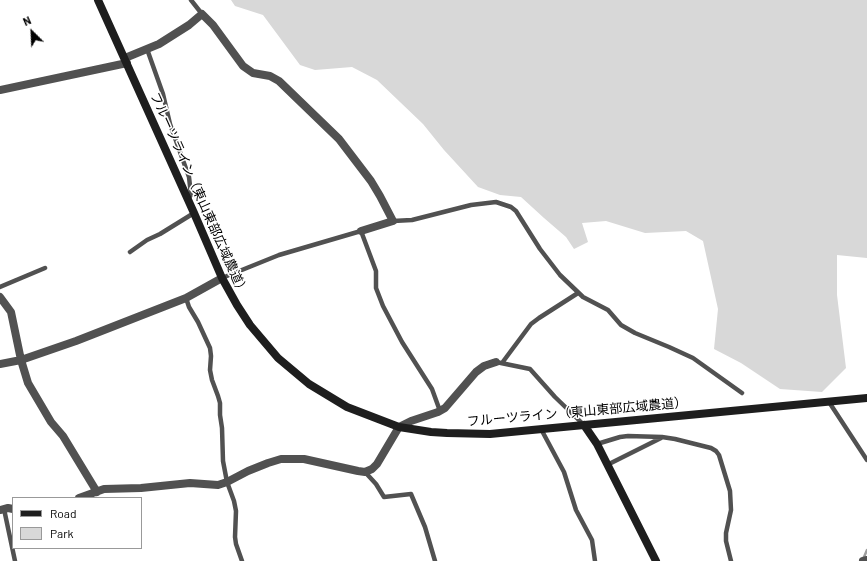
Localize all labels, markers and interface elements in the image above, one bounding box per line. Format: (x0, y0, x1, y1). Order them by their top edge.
north arrow (12, 12, 52, 52)
text: N (21, 13, 33, 28)
street label: フルーツライン（東山東部広域農道） (147, 90, 251, 298)
street label: フルーツライン（東山東部広域農道） (466, 395, 688, 429)
legend (12, 497, 142, 549)
text: Road (50, 506, 77, 520)
text: Park (50, 526, 74, 540)

